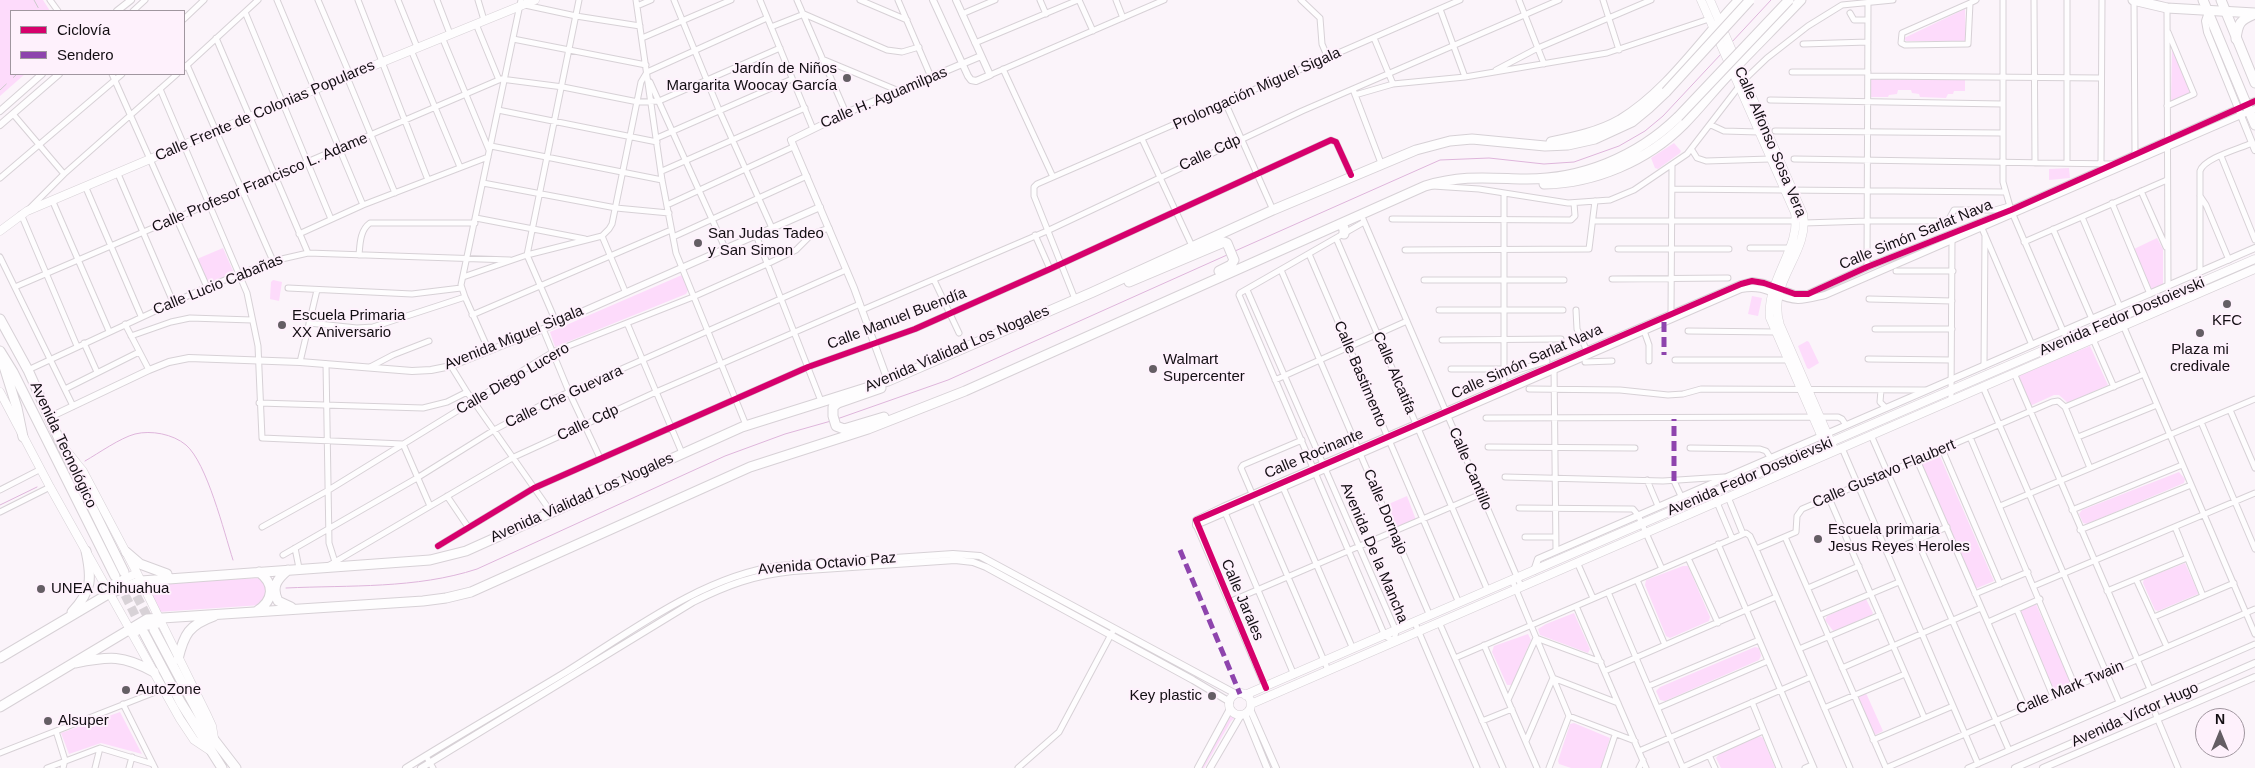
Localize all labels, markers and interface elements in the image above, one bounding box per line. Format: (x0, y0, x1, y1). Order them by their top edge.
legend (10, 10, 185, 75)
text: Ciclovía (57, 21, 110, 38)
street label: Prolongación Miguel Sigala (1170, 44, 1344, 134)
text: Sendero (57, 46, 114, 63)
street label: Calle Frente de Colonias Populares (152, 56, 378, 166)
place label: Jardín de Niños Margarita Woocay García (666, 60, 837, 95)
street label: Calle H. Aguamilpas (818, 63, 950, 133)
street label: Calle Alfonso Sosa Vera (1730, 64, 1810, 220)
marker: Jardín de Niños Margarita Woocay García (841, 72, 853, 84)
street label: Calle Profesor Francisco L. Adame (149, 129, 371, 237)
street label: Calle Cdp (1176, 131, 1244, 175)
street label: Calle Simón Sarlat Nava (1837, 196, 1995, 274)
place label: San Judas Tadeo y San Simon (708, 225, 824, 260)
marker: San Judas Tadeo y San Simon (692, 237, 704, 249)
street label: Calle Lucio Cabañas (150, 251, 286, 319)
street label: Avenida Fedor Dostoievski (2036, 274, 2208, 360)
street label: Calle Manuel Buendía (825, 284, 969, 354)
marker: KFC (2221, 298, 2233, 310)
street label: Avenida Miguel Sigala (442, 302, 586, 374)
street label: Avenida Vialidad Los Nogales (862, 302, 1052, 396)
place label: Escuela Primaria XX Aniversario (292, 307, 405, 342)
place label: KFC (2212, 312, 2242, 330)
street label: Calle Bastimento (1330, 318, 1390, 430)
marker: Escuela Primaria XX Aniversario (276, 319, 288, 331)
street label: Calle Simón Sarlat Nava (1449, 321, 1605, 403)
marker: Plaza mi credivale (2194, 327, 2206, 339)
street label: Calle Alcatifa (1369, 329, 1419, 417)
street label: Calle Diego Lucero (453, 339, 573, 419)
place label: Plaza mi credivale (2170, 341, 2230, 376)
place label: Walmart Supercenter (1163, 351, 1245, 386)
street label: Calle Che Guevara (502, 362, 626, 432)
marker: Walmart Supercenter (1147, 363, 1159, 375)
street label: Avenida Tecnológico (26, 379, 100, 511)
street label: Calle Cdp (554, 401, 622, 445)
street label: Calle Rocinante (1262, 425, 1366, 483)
street label: Calle Cantillo (1444, 425, 1496, 513)
street label: Avenida Fedor Dostoievski (1664, 434, 1836, 520)
street label: Calle Gustavo Flaubert (1810, 436, 1958, 512)
street label: Avenida Vialidad Los Nogales (488, 449, 676, 547)
street label: Calle Dornajo (1359, 467, 1411, 557)
street label: Avenida De la Mancha (1336, 480, 1412, 626)
place label: Escuela primaria Jesus Reyes Heroles (1828, 521, 1970, 556)
marker: Escuela primaria Jesus Reyes Heroles (1812, 533, 1824, 545)
street label: Avenida Octavio Paz (757, 549, 897, 579)
street label: Calle Jarales (1217, 557, 1267, 643)
place label: UNEA Chihuahua (51, 580, 169, 598)
marker: UNEA Chihuahua (35, 583, 47, 595)
street label: Calle Mark Twain (2014, 657, 2126, 719)
street label: Avenida Víctor Hugo (2069, 679, 2201, 751)
place label: AutoZone (136, 681, 201, 699)
marker: AutoZone (120, 684, 132, 696)
place label: Key plastic (1129, 687, 1202, 705)
marker: Key plastic (1206, 690, 1218, 702)
north arrow (2195, 708, 2245, 758)
text: N (2215, 711, 2225, 727)
place label: Alsuper (58, 712, 109, 730)
marker: Alsuper (42, 715, 54, 727)

